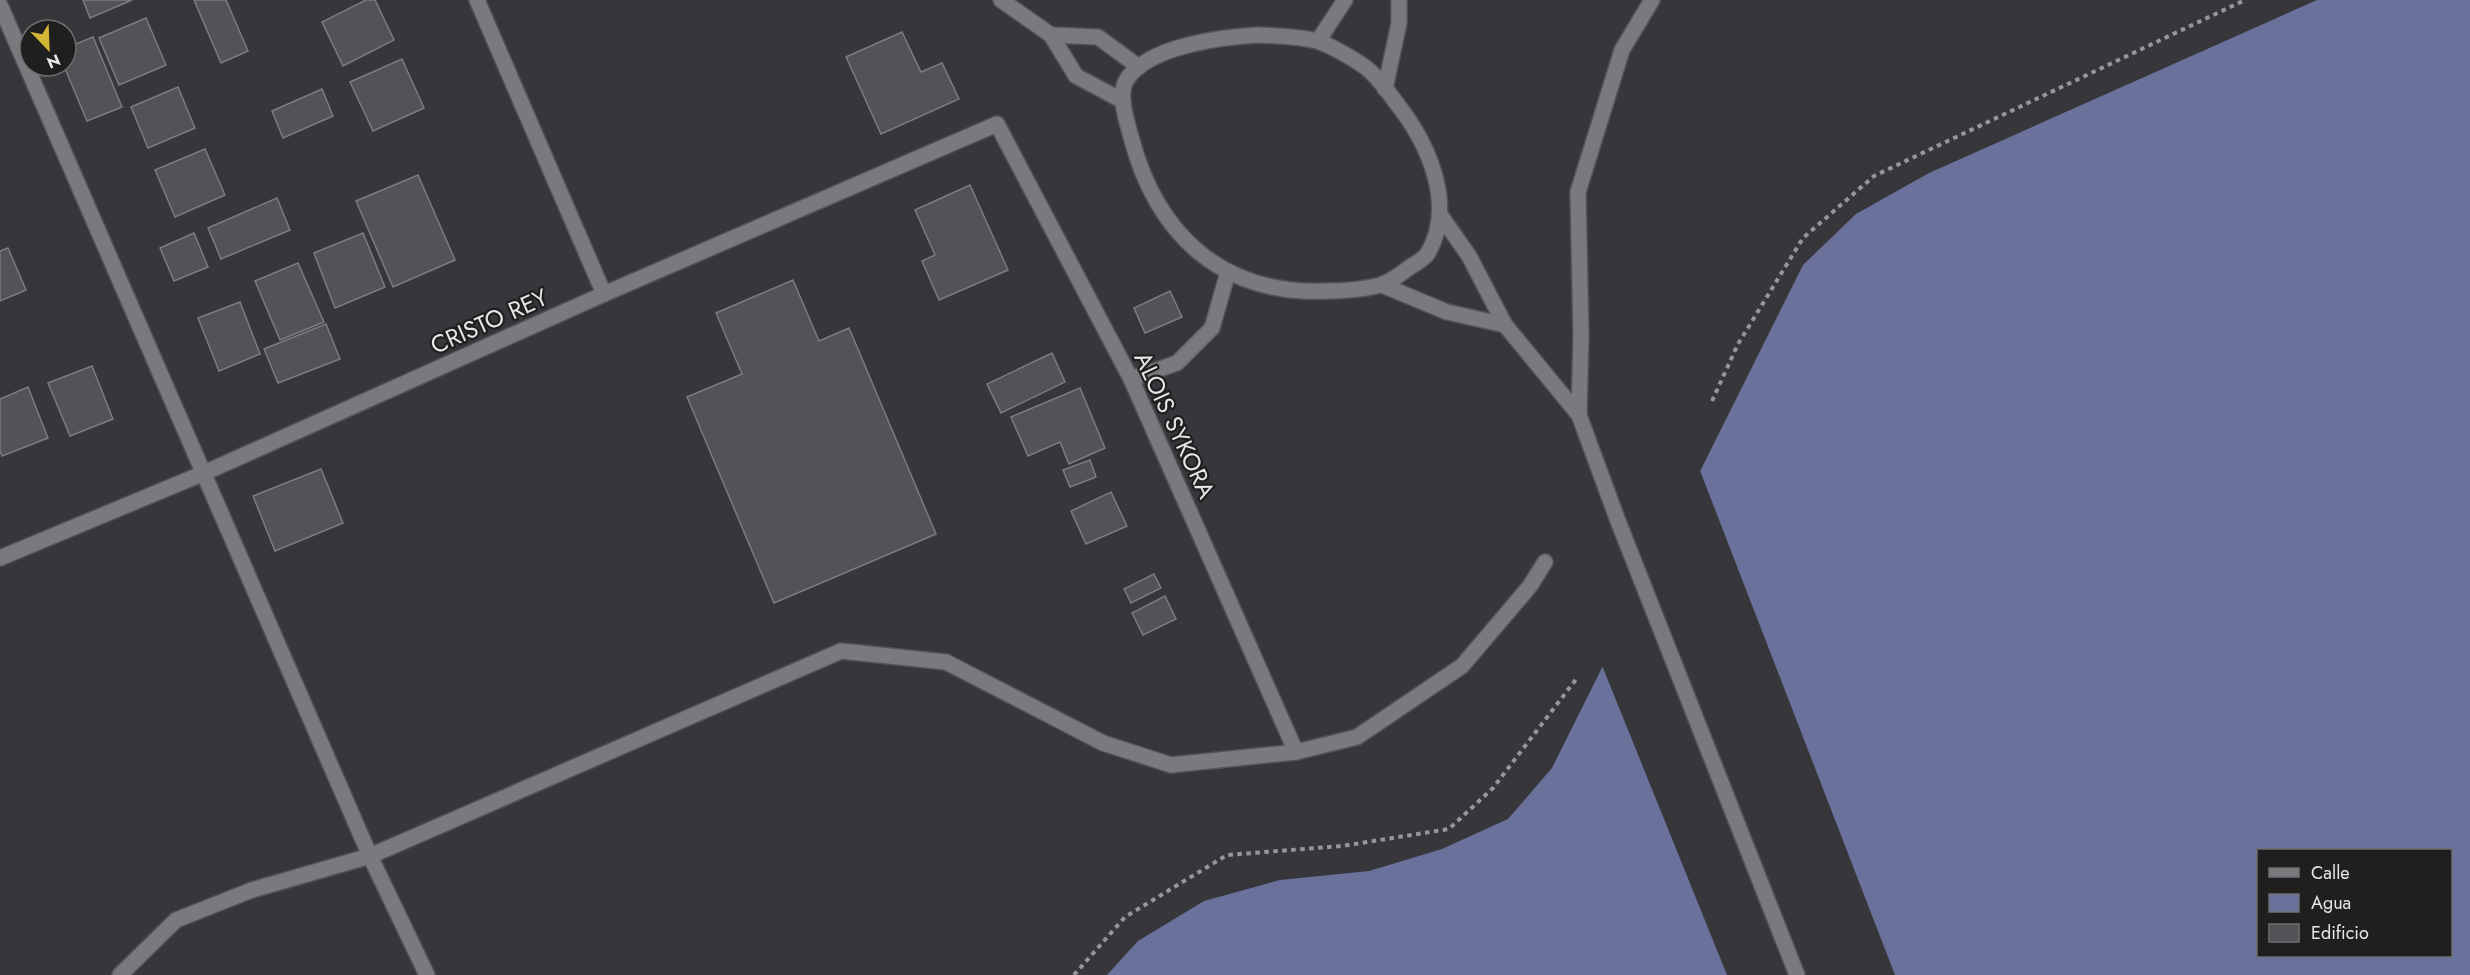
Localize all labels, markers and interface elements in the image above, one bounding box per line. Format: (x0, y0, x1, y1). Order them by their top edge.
north arrow (18, 18, 78, 78)
text: N (43, 48, 64, 74)
street label: CRISTO REY (425, 279, 554, 362)
street label: ALOIS SYKORA (1126, 346, 1224, 504)
legend (2257, 849, 2452, 957)
text: Calle (2311, 860, 2350, 886)
text: Agua (2311, 890, 2351, 916)
text: Edificio (2311, 920, 2369, 946)

